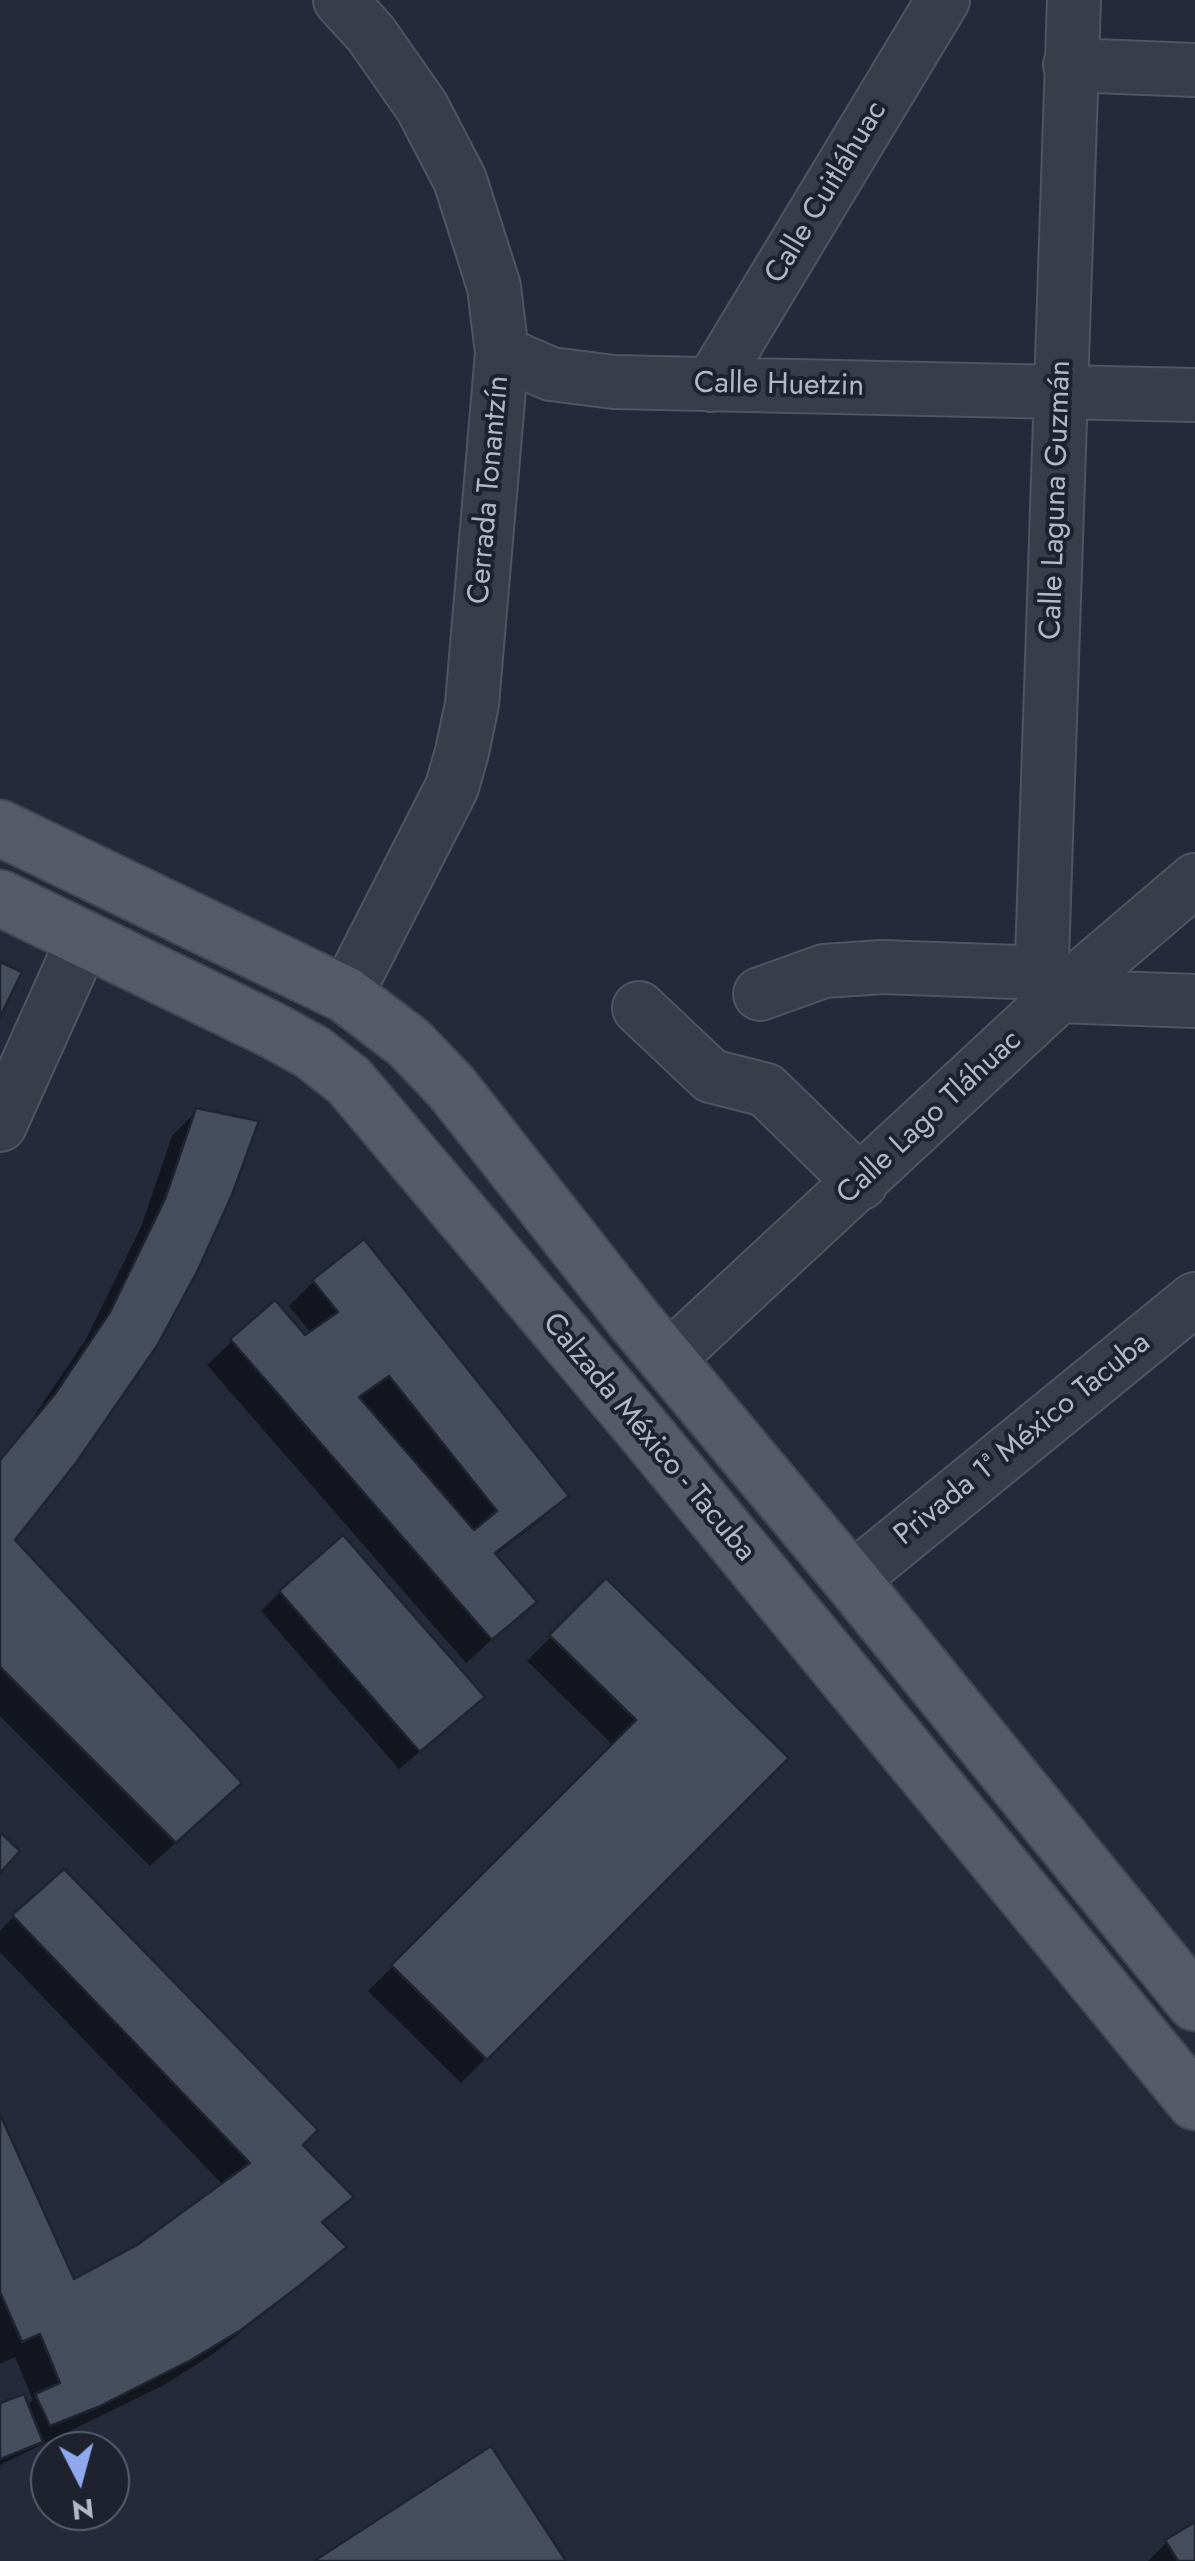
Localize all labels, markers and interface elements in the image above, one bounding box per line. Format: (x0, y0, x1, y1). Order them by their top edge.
street label: Calle Cuitláhuac (758, 95, 896, 291)
street label: Calle Laguna Guzmán (1034, 360, 1080, 640)
street label: Calle Huetzin (693, 367, 865, 405)
street label: Cerrada Tonantzín (462, 374, 518, 606)
street label: Calle Lago Tláhuac (830, 1023, 1030, 1213)
street label: Calzada México - Tacuba (534, 1307, 762, 1569)
street label: Privada 1ª México Tacuba (888, 1326, 1158, 1554)
north arrow (30, 2431, 130, 2531)
text: N (70, 2488, 96, 2531)

